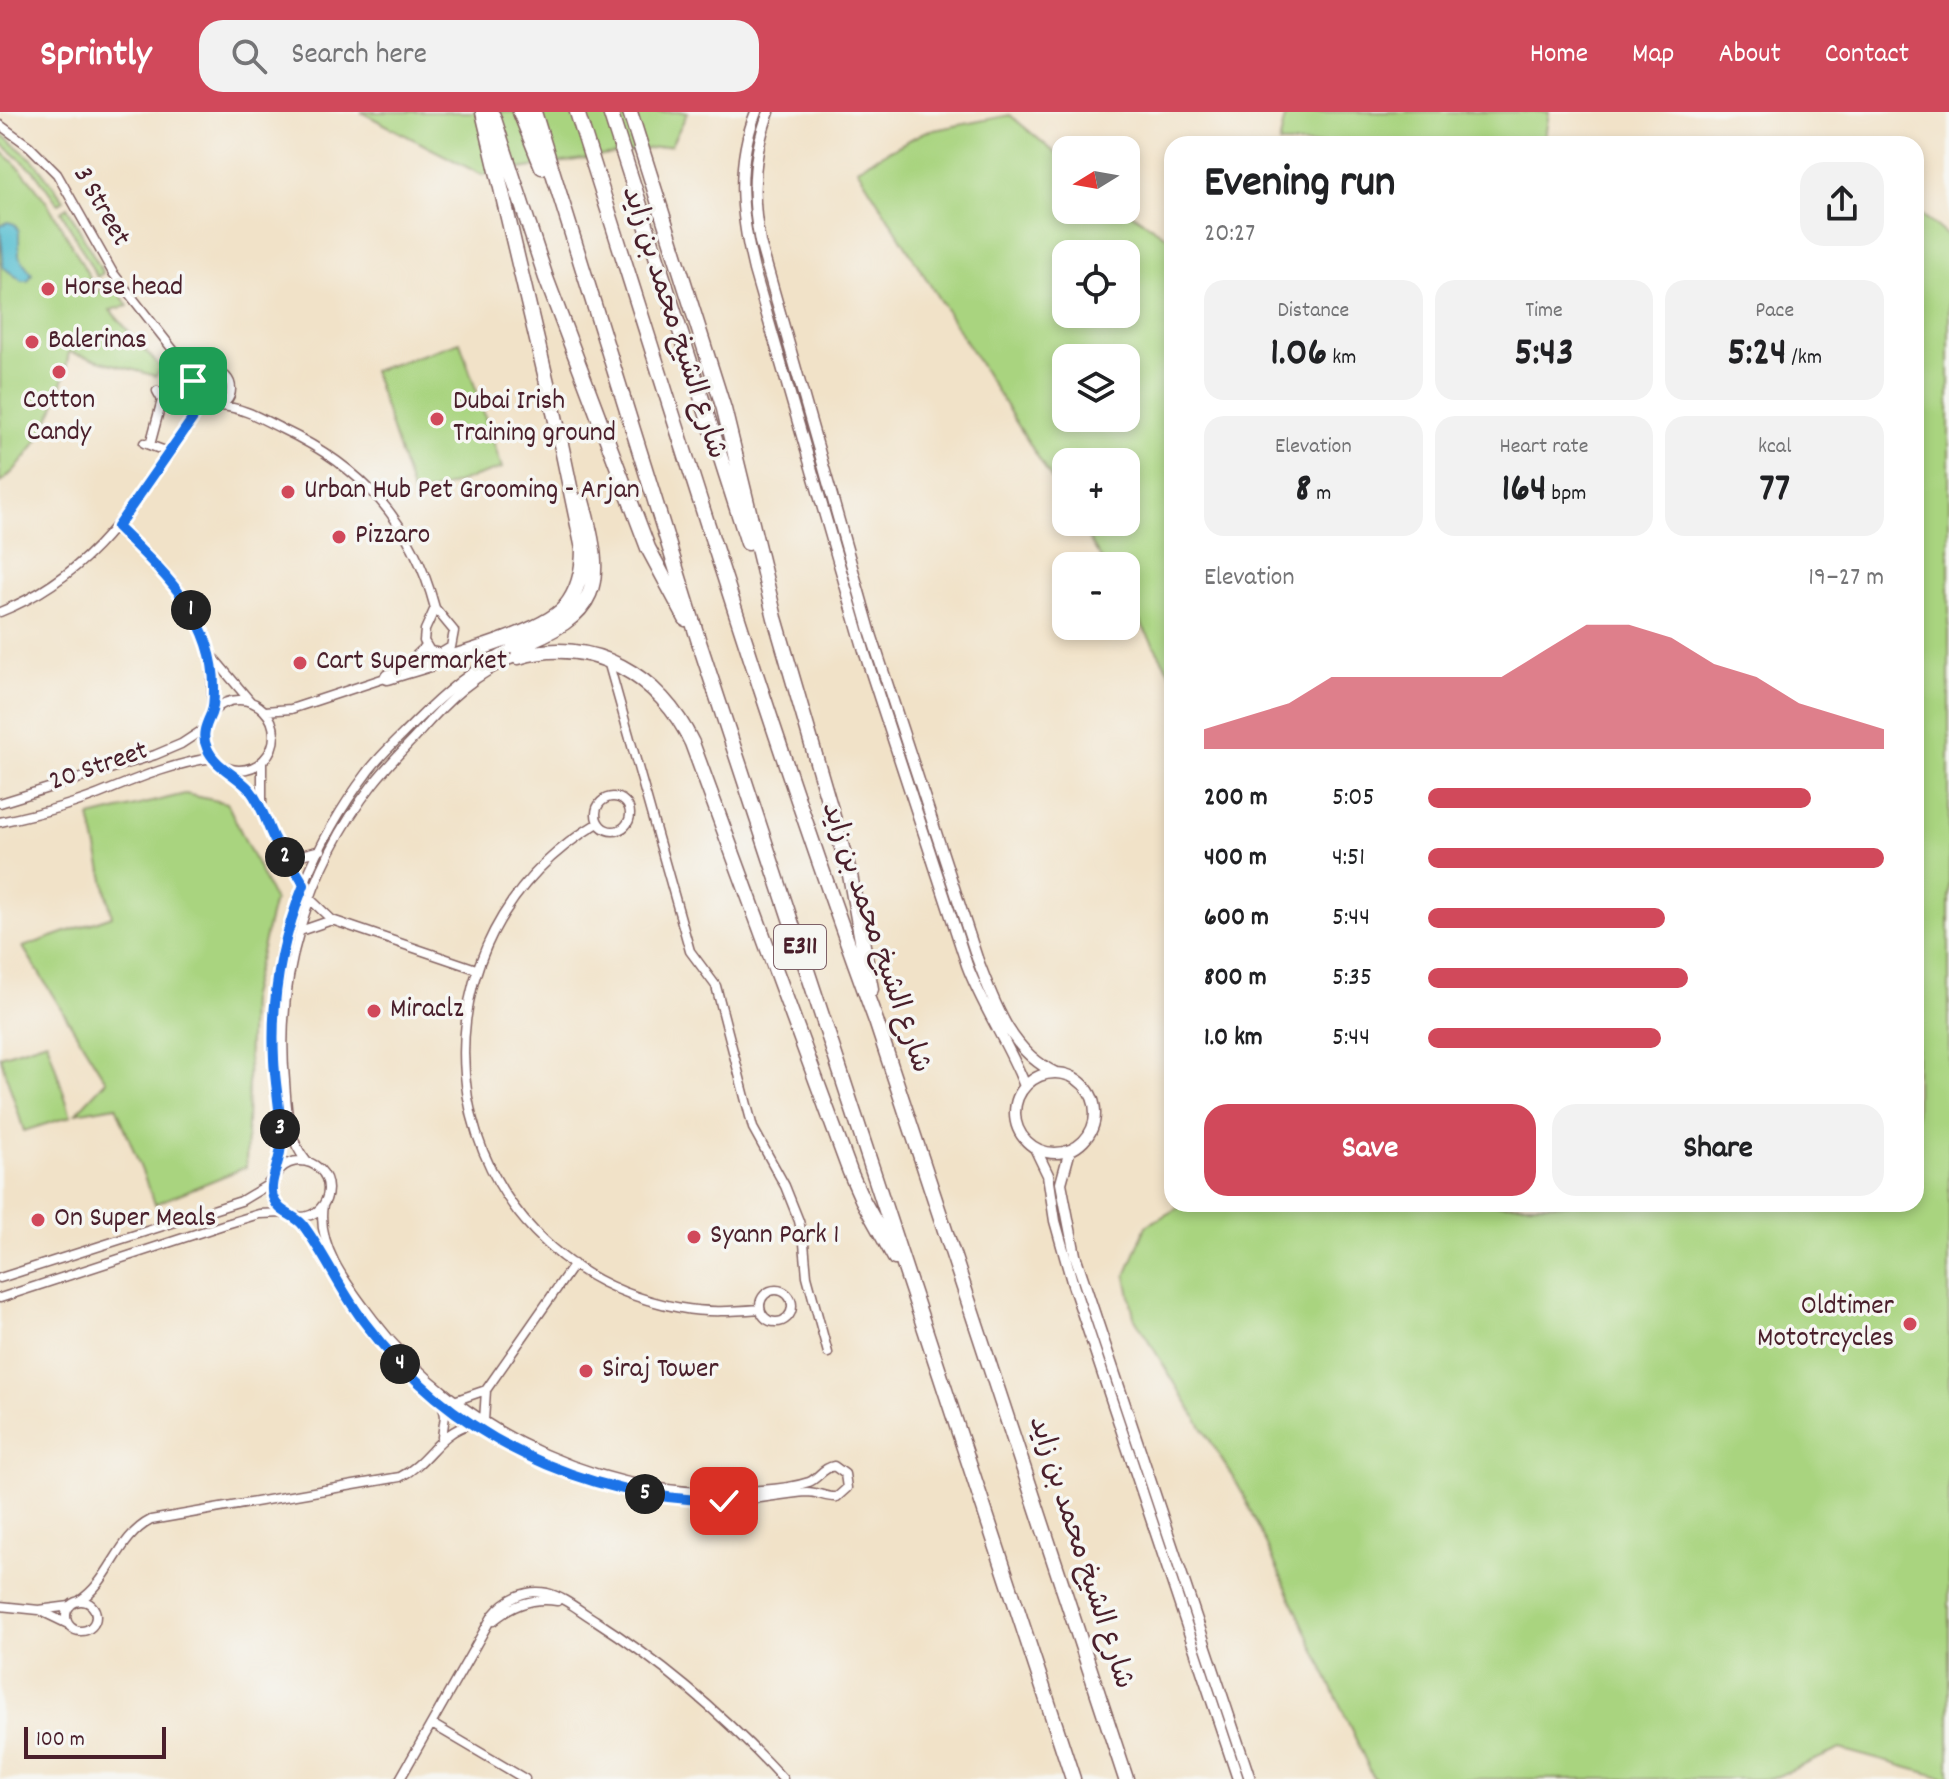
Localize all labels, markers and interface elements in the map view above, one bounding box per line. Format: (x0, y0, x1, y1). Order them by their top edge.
search box (199, 20, 759, 92)
text: Sprintly (40, 29, 151, 84)
icon: search (227, 34, 271, 78)
text: Search here (291, 35, 427, 78)
text: Home (1530, 36, 1588, 76)
text: Map (1632, 36, 1674, 76)
text: About (1718, 36, 1781, 76)
text: Contact (1825, 36, 1909, 76)
north arrow (1052, 136, 1140, 224)
map controls (1052, 136, 1140, 640)
text: Evening run (1204, 154, 1395, 217)
street label: 3 Street (61, 159, 139, 255)
button: share (1800, 162, 1884, 246)
street label: شارع الشيخ محمد بن زايد (609, 181, 735, 465)
text: 20:27 (1204, 216, 1255, 253)
button: locate (1052, 240, 1140, 328)
place label: Horse head (64, 269, 183, 309)
marker: Horse head (39, 280, 57, 298)
text: Distance (1277, 296, 1349, 327)
text: Time (1525, 296, 1563, 327)
text: Pace (1755, 296, 1794, 327)
place label: Balerinas (48, 322, 147, 362)
text: 1.06 (1270, 327, 1327, 384)
text: 5:43 (1514, 327, 1574, 384)
text: 5:24 (1727, 327, 1787, 384)
marker: Balerinas (23, 333, 41, 351)
text: km (1327, 343, 1356, 374)
text: /km (1787, 343, 1822, 374)
button: layers (1052, 344, 1140, 432)
pin (159, 347, 227, 415)
icon: arrive (171, 359, 215, 403)
marker: Cotton Candy (50, 363, 68, 381)
place label: Cotton Candy (23, 382, 95, 454)
place label: Dubai Irish Training ground (453, 383, 616, 455)
marker: Dubai Irish Training ground (428, 410, 446, 428)
text: Elevation (1275, 432, 1352, 463)
text: Heart rate (1500, 432, 1588, 463)
text: kcal (1758, 432, 1791, 463)
button: + (1052, 448, 1140, 536)
text: 8 (1295, 463, 1311, 520)
text: 164 (1502, 463, 1547, 520)
text: 77 (1759, 463, 1790, 520)
place label: Urban Hub Pet Grooming - Arjan (304, 472, 640, 512)
text: m (1311, 479, 1331, 510)
text: bpm (1547, 479, 1586, 510)
marker: Urban Hub Pet Grooming - Arjan (279, 483, 297, 501)
place label: Pizzaro (355, 517, 430, 557)
marker: Pizzaro (330, 528, 348, 546)
button: − (1052, 552, 1140, 640)
text: Elevation (1204, 560, 1294, 597)
text: 19–27 m (1808, 560, 1884, 597)
pin: 1 (171, 590, 211, 630)
text: 1 (189, 594, 193, 625)
place label: Cart Supermarket (316, 643, 507, 683)
marker: Cart Supermarket (291, 654, 309, 672)
street label: 20 Street (44, 732, 154, 804)
text: 200 m (1204, 780, 1268, 817)
text: 5:05 (1332, 780, 1375, 817)
street label: شارع الشيخ محمد بن زايد (809, 797, 939, 1079)
pin: 2 (265, 837, 305, 877)
text: 400 m (1204, 840, 1267, 877)
text: 4:51 (1332, 840, 1365, 877)
text: 2 (280, 841, 290, 872)
text: 600 m (1204, 900, 1269, 937)
text: 5:44 (1332, 900, 1370, 937)
road number: E311 (774, 925, 826, 969)
text: 800 m (1204, 960, 1267, 997)
text: 5:35 (1332, 960, 1372, 997)
place label: Miraclz (390, 991, 464, 1031)
marker: Miraclz (365, 1002, 383, 1020)
text: 1.0 km (1204, 1020, 1263, 1057)
text: 5:44 (1332, 1020, 1370, 1057)
button: Save (1204, 1104, 1536, 1196)
button: Share (1552, 1104, 1884, 1196)
pin: 3 (260, 1109, 300, 1149)
text: 3 (275, 1113, 285, 1144)
place label: On Super Meals (54, 1200, 216, 1240)
marker: On Super Meals (29, 1211, 47, 1229)
place label: Syann Park 1 (710, 1217, 839, 1257)
marker: Syann Park 1 (685, 1228, 703, 1246)
place label: Oldtimer Mototrcycles (1757, 1288, 1895, 1360)
marker: Oldtimer Mototrcycles (1901, 1315, 1919, 1333)
pin: 4 (380, 1344, 420, 1384)
text: 4 (395, 1348, 405, 1379)
place label: Siraj Tower (602, 1351, 719, 1391)
marker: Siraj Tower (577, 1362, 595, 1380)
street label: شارع الشيخ محمد بن زايد (1016, 1411, 1142, 1695)
pin (690, 1467, 758, 1535)
pin: 5 (625, 1474, 665, 1514)
text: 5 (640, 1478, 650, 1509)
icon: check (702, 1479, 746, 1523)
scale bar (24, 1723, 166, 1759)
text: 100 m (36, 1725, 85, 1756)

